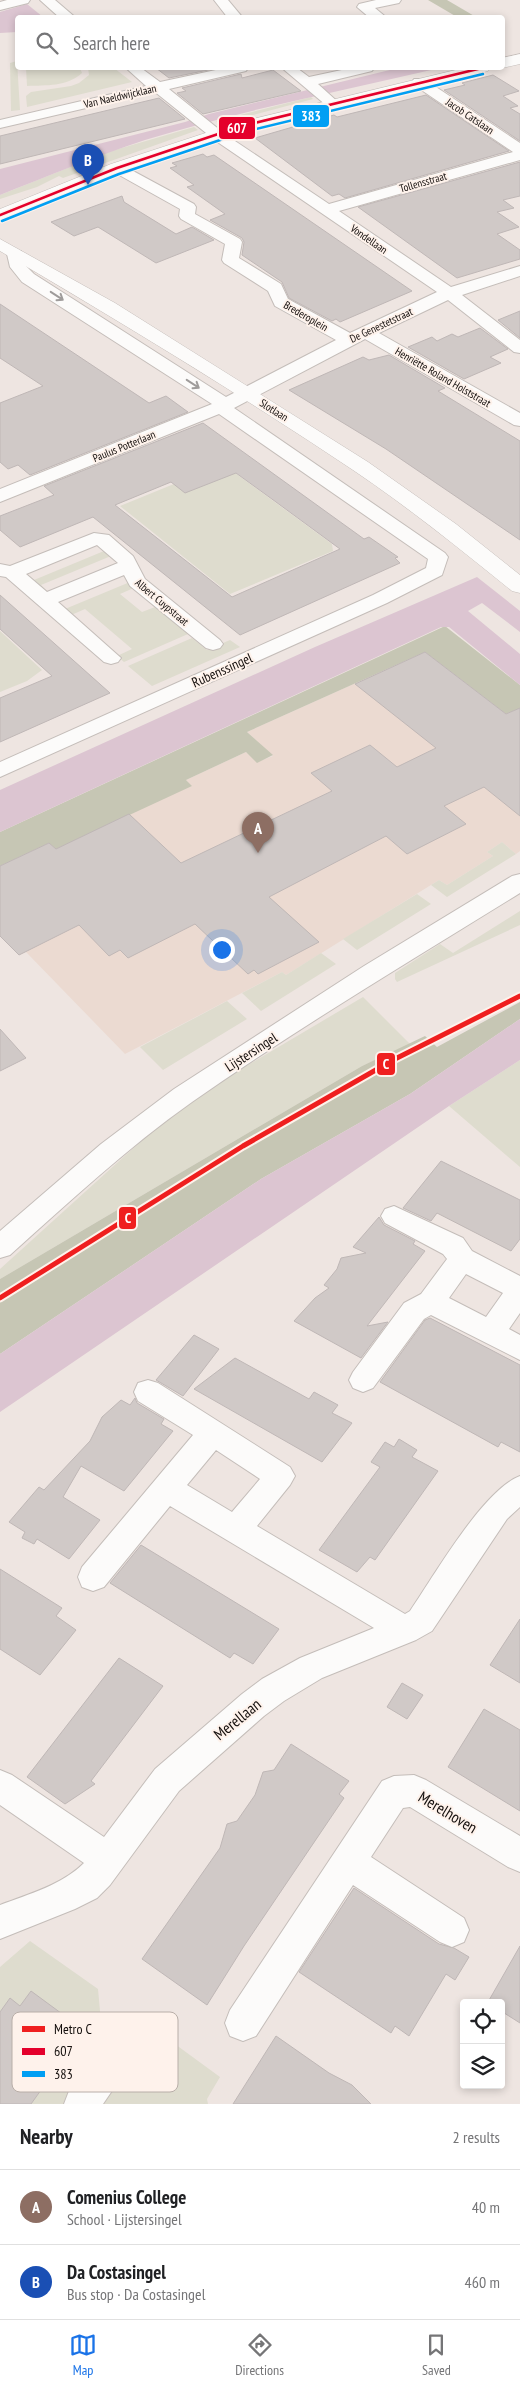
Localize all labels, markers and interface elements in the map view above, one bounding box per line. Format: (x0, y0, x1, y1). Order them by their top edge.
search box (15, 15, 505, 70)
icon: search (33, 29, 61, 57)
text: Search here (73, 31, 150, 55)
street label: Van Naeldwijcklaan (81, 81, 158, 111)
street label: Jacob Catslaan (443, 94, 497, 137)
line badge: 383 (292, 104, 330, 128)
text: 383 (301, 107, 321, 125)
line badge: 607 (218, 116, 256, 140)
text: 607 (227, 119, 247, 137)
pin: B (72, 144, 104, 185)
street label: Tollensstraat (398, 169, 448, 195)
street label: Vondellaan (347, 221, 390, 257)
one-way arrow (49, 291, 63, 301)
street label: Brederoplein (281, 298, 331, 334)
street label: De Genestetstraat (347, 304, 415, 346)
street label: Henriëtte Roland Holststraat (393, 344, 493, 410)
one-way arrow (186, 379, 200, 389)
street label: Slotlaan (257, 396, 291, 424)
street label: Paulus Potterlaan (91, 427, 158, 465)
street label: Albert Cuypstraat (132, 575, 192, 629)
street label: Rubenssingel (189, 648, 256, 691)
pin: A (242, 812, 274, 853)
your location (209, 937, 235, 963)
street label: Lijstersingel (221, 1028, 281, 1076)
line badge: C (376, 1052, 396, 1076)
text: C (383, 1055, 390, 1073)
line badge: C (118, 1206, 137, 1230)
text: C (125, 1209, 132, 1227)
street label: Merellaan (209, 1694, 265, 1744)
street label: Merelhoven (415, 1787, 481, 1837)
map controls (460, 1999, 505, 2089)
button: locate (460, 1999, 505, 2044)
legend (12, 2012, 178, 2092)
text: Metro C (54, 2020, 92, 2038)
text: 607 (54, 2042, 73, 2060)
button: layers (460, 2044, 505, 2089)
text: 383 (54, 2065, 73, 2083)
text: Nearby (20, 2123, 73, 2150)
text: 2 results (453, 2127, 500, 2147)
text: Comenius College (67, 2185, 186, 2209)
text: A (32, 2197, 40, 2217)
text: 40 m (472, 2197, 500, 2217)
text: School · Lijstersingel (67, 2209, 182, 2229)
text: Da Costasingel (67, 2260, 166, 2284)
text: B (32, 2272, 40, 2292)
text: 460 m (465, 2272, 500, 2292)
text: Bus stop · Da Costasingel (67, 2284, 205, 2304)
tab: Map (69, 2331, 97, 2379)
tab: Directions (235, 2331, 284, 2379)
tab: Saved (422, 2331, 451, 2379)

